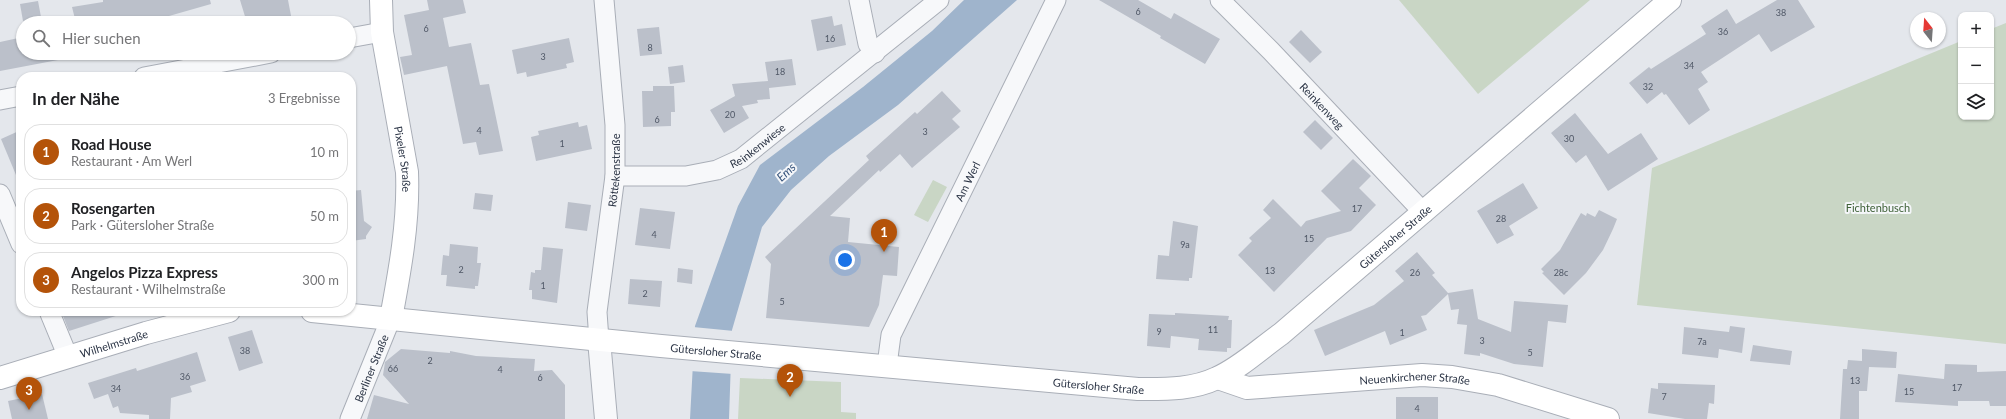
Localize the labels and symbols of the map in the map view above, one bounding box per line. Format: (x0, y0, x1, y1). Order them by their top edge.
house number: 6 (1135, 6, 1141, 17)
house number: 38 (1776, 7, 1786, 18)
north arrow (1910, 12, 1946, 48)
house number: 6 (423, 23, 429, 34)
house number: 36 (1718, 26, 1728, 37)
house number: 16 (825, 33, 835, 44)
house number: 8 (647, 42, 653, 53)
house number: 3 (540, 51, 546, 62)
house number: 34 (1684, 60, 1694, 71)
house number: 18 (775, 66, 785, 77)
street label: Reinkenweg (1298, 80, 1347, 131)
house number: 32 (1643, 81, 1653, 92)
house number: 20 (725, 109, 735, 120)
house number: 6 (654, 114, 660, 125)
street label: Reinkenwiese (727, 120, 787, 170)
street label: Pixeler Straße (392, 125, 414, 192)
house number: 4 (476, 125, 482, 136)
house number: 3 (922, 126, 928, 137)
street label: Röttekenstraße (604, 133, 622, 208)
house number: 30 (1564, 133, 1574, 144)
house number: 1 (559, 138, 565, 149)
water label: Ems (773, 159, 799, 184)
street label: Am Werl (952, 159, 982, 203)
park label: Fichtenbusch (1846, 201, 1910, 214)
street label: Gütersloher Straße (1356, 202, 1434, 271)
house number: 17 (1352, 203, 1362, 214)
house number: 28 (1496, 213, 1506, 224)
pin: 1 (871, 219, 897, 252)
house number: 4 (651, 229, 657, 240)
house number: 15 (1304, 233, 1314, 244)
house number: 9a (1180, 239, 1190, 250)
your location (835, 250, 855, 270)
house number: 2 (458, 264, 464, 275)
house number: 13 (1265, 265, 1275, 276)
house number: 26 (1410, 267, 1420, 278)
house number: 28c (1554, 267, 1569, 278)
house number: 1 (540, 280, 546, 291)
house number: 2 (642, 288, 648, 299)
house number: 5 (779, 296, 785, 307)
house number: 11 (1208, 324, 1218, 335)
street label: Wilhelmstraße (78, 326, 150, 360)
house number: 9 (1156, 326, 1162, 337)
house number: 1 (1399, 327, 1405, 338)
street label: Berliner Straße (351, 332, 390, 404)
house number: 3 (1479, 335, 1485, 346)
house number: 7a (1697, 336, 1707, 347)
street label: Gütersloher Straße (670, 340, 762, 362)
house number: 38 (240, 345, 250, 356)
house number: 5 (1527, 347, 1533, 358)
house number: 2 (427, 355, 433, 366)
house number: 66 (388, 363, 398, 374)
house number: 4 (497, 364, 503, 375)
pin: 2 (777, 364, 803, 397)
street label: Neuenkirchener Straße (1359, 368, 1471, 387)
house number: 36 (180, 371, 190, 382)
house number: 6 (537, 372, 543, 383)
street label: Gütersloher Straße (1052, 375, 1144, 396)
house number: 13 (1850, 375, 1860, 386)
pin: 3 (16, 377, 42, 410)
house number: 17 (1952, 382, 1962, 393)
house number: 34 (111, 383, 121, 394)
house number: 15 (1904, 386, 1914, 397)
house number: 7 (1661, 391, 1667, 402)
house number: 4 (1414, 403, 1420, 414)

